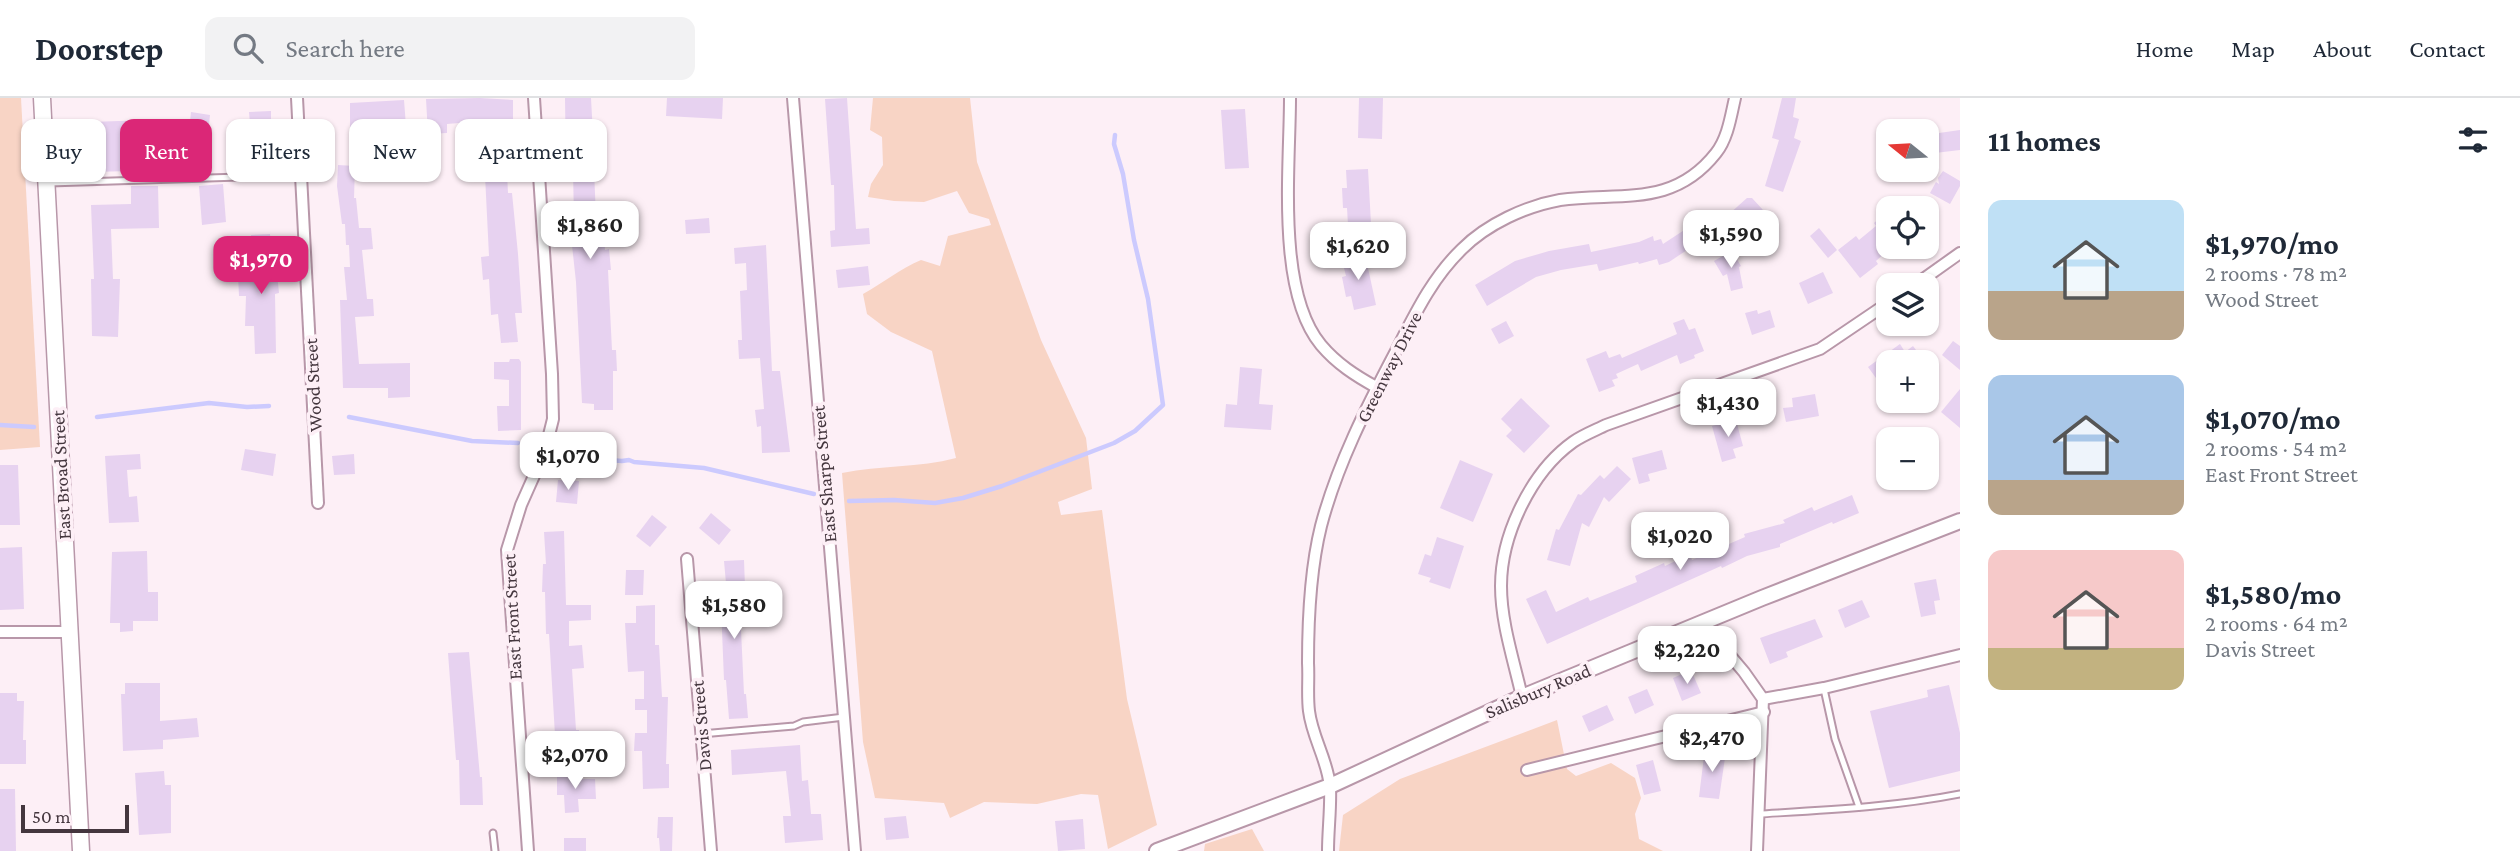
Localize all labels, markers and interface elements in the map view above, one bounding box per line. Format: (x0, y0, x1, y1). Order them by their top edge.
search box (205, 17, 695, 80)
icon: search (229, 29, 267, 67)
text: Doorstep (35, 30, 163, 67)
text: Search here (285, 34, 405, 63)
text: Home (2136, 35, 2193, 62)
text: Map (2231, 35, 2275, 62)
text: About (2313, 35, 2371, 62)
text: Contact (2409, 35, 2485, 62)
chip: Buy (21, 119, 106, 182)
chip: Rent (120, 119, 212, 182)
chip: Filters (226, 119, 335, 182)
chip: New (349, 119, 441, 182)
chip: Apartment (455, 119, 607, 182)
north arrow (1876, 119, 1939, 182)
map controls (1876, 119, 1939, 490)
icon: filters (2454, 121, 2492, 159)
text: 11 homes (1988, 124, 2101, 157)
button: locate (1876, 196, 1939, 259)
pin: $1,860 (533, 202, 647, 261)
text: $1,860 (557, 211, 623, 237)
pin: $1,590 (1674, 211, 1788, 270)
text: $1,590 (1699, 220, 1763, 246)
pin: $1,620 (1301, 222, 1415, 282)
text: $1,970/mo (2205, 227, 2339, 260)
icon: home (2044, 228, 2128, 312)
text: $1,620 (1326, 232, 1390, 258)
pin: $1,970 (204, 236, 318, 296)
text: $1,970 (229, 246, 293, 272)
text: 2 rooms · 78 m² (2205, 260, 2347, 286)
button: layers (1876, 273, 1939, 336)
text: Wood Street (2205, 286, 2318, 312)
street label: Greenway Drive (1352, 308, 1426, 426)
street label: Wood Street (300, 337, 326, 432)
button: + (1876, 350, 1939, 413)
pin: $1,430 (1671, 380, 1785, 439)
text: $1,430 (1696, 389, 1760, 415)
text: $1,070/mo (2205, 402, 2341, 435)
icon: home (2044, 403, 2128, 487)
street label: East Sharpe Street (807, 404, 840, 543)
street label: East Broad Street (47, 409, 75, 540)
button: − (1876, 427, 1939, 490)
pin: $1,070 (511, 432, 625, 492)
text: 2 rooms · 54 m² (2205, 435, 2347, 461)
text: $1,070 (536, 442, 600, 468)
text: East Front Street (2205, 461, 2358, 487)
pin: $1,020 (1623, 512, 1737, 572)
text: $1,020 (1647, 522, 1713, 548)
street label: East Front Street (498, 553, 526, 680)
text: $1,580/mo (2205, 577, 2341, 610)
icon: home (2044, 578, 2128, 662)
pin: $1,580 (677, 582, 791, 641)
text: $1,580 (701, 591, 767, 617)
text: 2 rooms · 64 m² (2205, 610, 2348, 636)
pin: $2,220 (1630, 626, 1744, 686)
text: $2,220 (1654, 636, 1720, 662)
text: Davis Street (2205, 636, 2315, 662)
street label: Salisbury Road (1482, 659, 1594, 723)
street label: Davis Street (687, 679, 715, 772)
pin: $2,470 (1655, 714, 1769, 774)
text: $2,470 (1679, 724, 1745, 750)
pin: $2,070 (518, 732, 632, 791)
text: $2,070 (541, 741, 609, 767)
scale bar (21, 802, 130, 834)
text: 50 m (32, 806, 71, 827)

